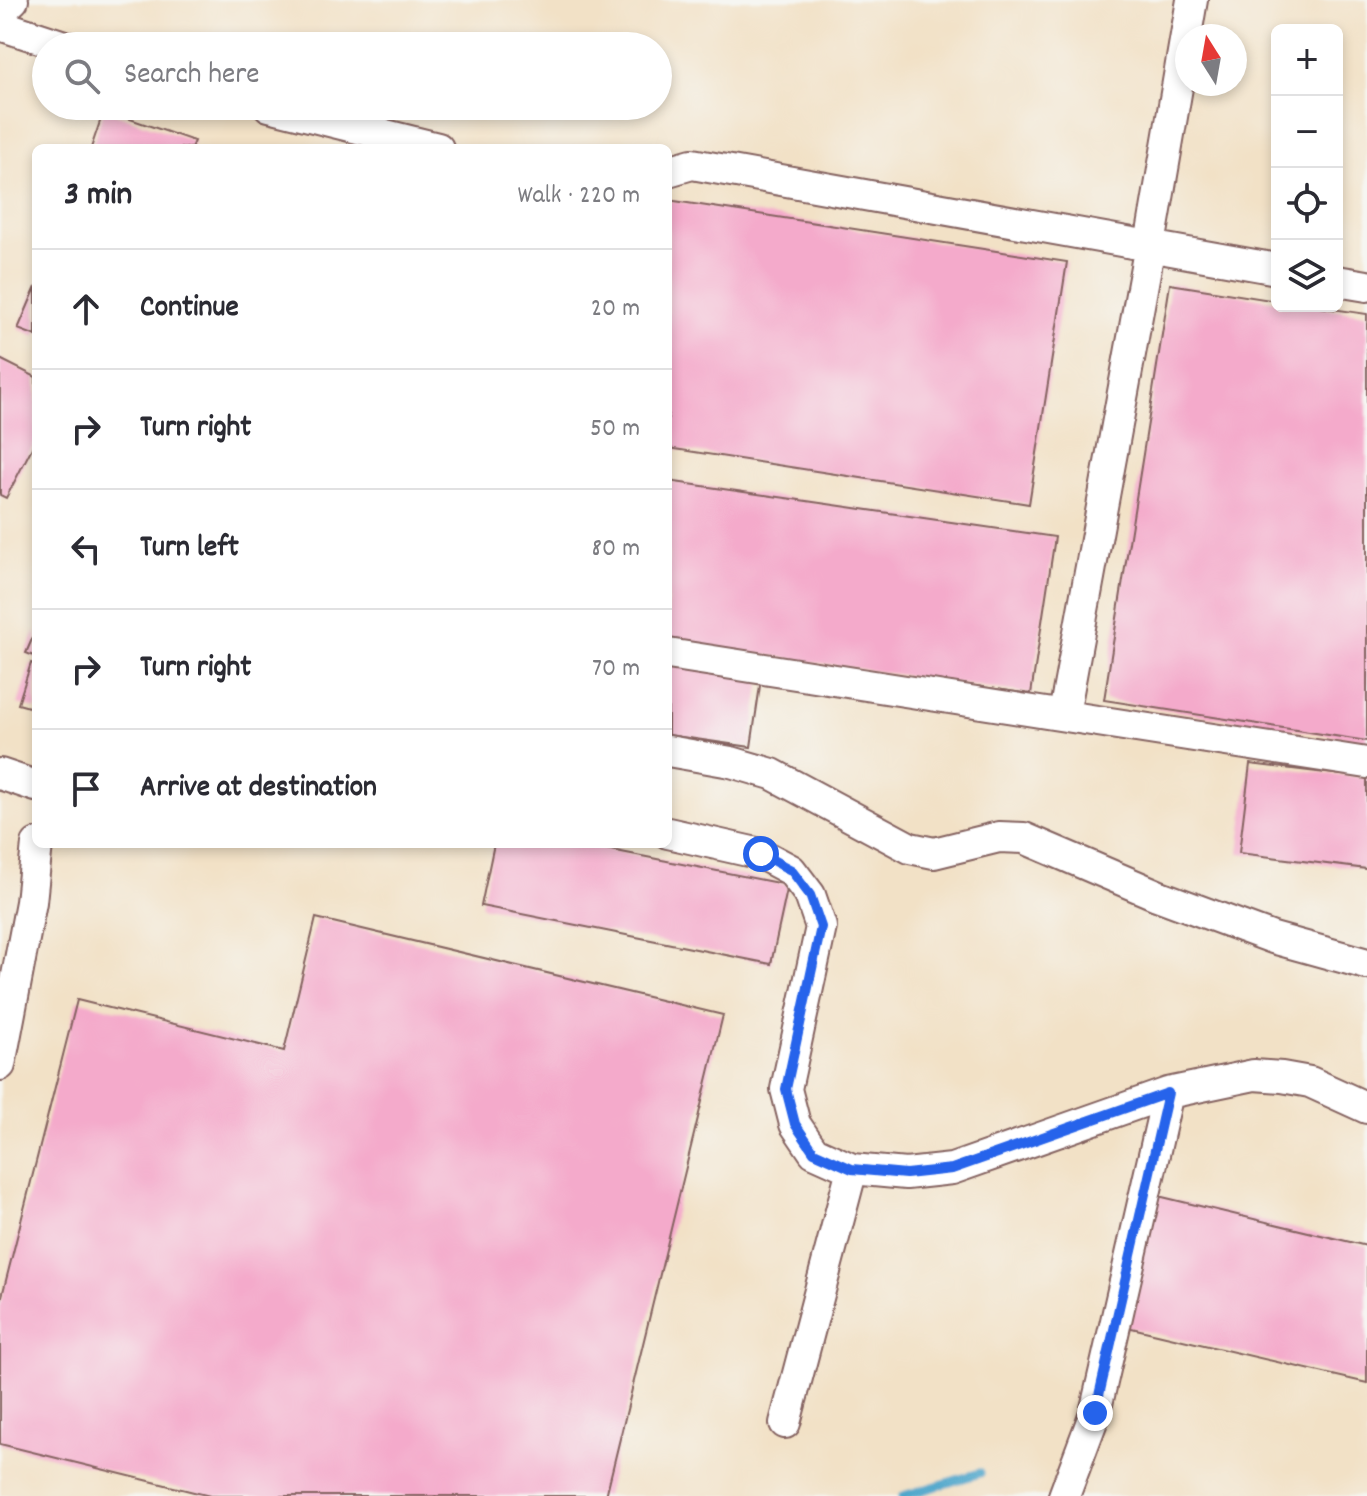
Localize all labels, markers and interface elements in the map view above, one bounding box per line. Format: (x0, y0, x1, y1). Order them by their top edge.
north arrow (1175, 24, 1247, 96)
map controls (1271, 24, 1343, 312)
button: + (1271, 24, 1343, 96)
search box (32, 32, 672, 120)
icon: search (60, 54, 104, 98)
text: Search here (124, 55, 260, 98)
button: − (1271, 96, 1343, 168)
button: locate (1271, 168, 1343, 240)
text: 3 min (64, 172, 132, 221)
text: Walk · 220 m (517, 178, 640, 215)
button: layers (1271, 240, 1343, 312)
icon: ahead (64, 287, 108, 331)
text: Continue (140, 288, 239, 331)
text: 20 m (591, 291, 640, 328)
icon: right (64, 407, 108, 451)
text: Turn right (140, 408, 251, 451)
text: 50 m (590, 411, 640, 448)
icon: left (64, 527, 108, 571)
text: Turn left (140, 528, 239, 571)
text: 80 m (592, 531, 640, 568)
icon: right (64, 647, 108, 691)
text: Turn right (140, 648, 251, 691)
text: 70 m (592, 651, 640, 688)
icon: arrive (64, 767, 108, 811)
text: Arrive at destination (140, 768, 377, 811)
route start (743, 836, 779, 872)
route end (1077, 1395, 1113, 1431)

